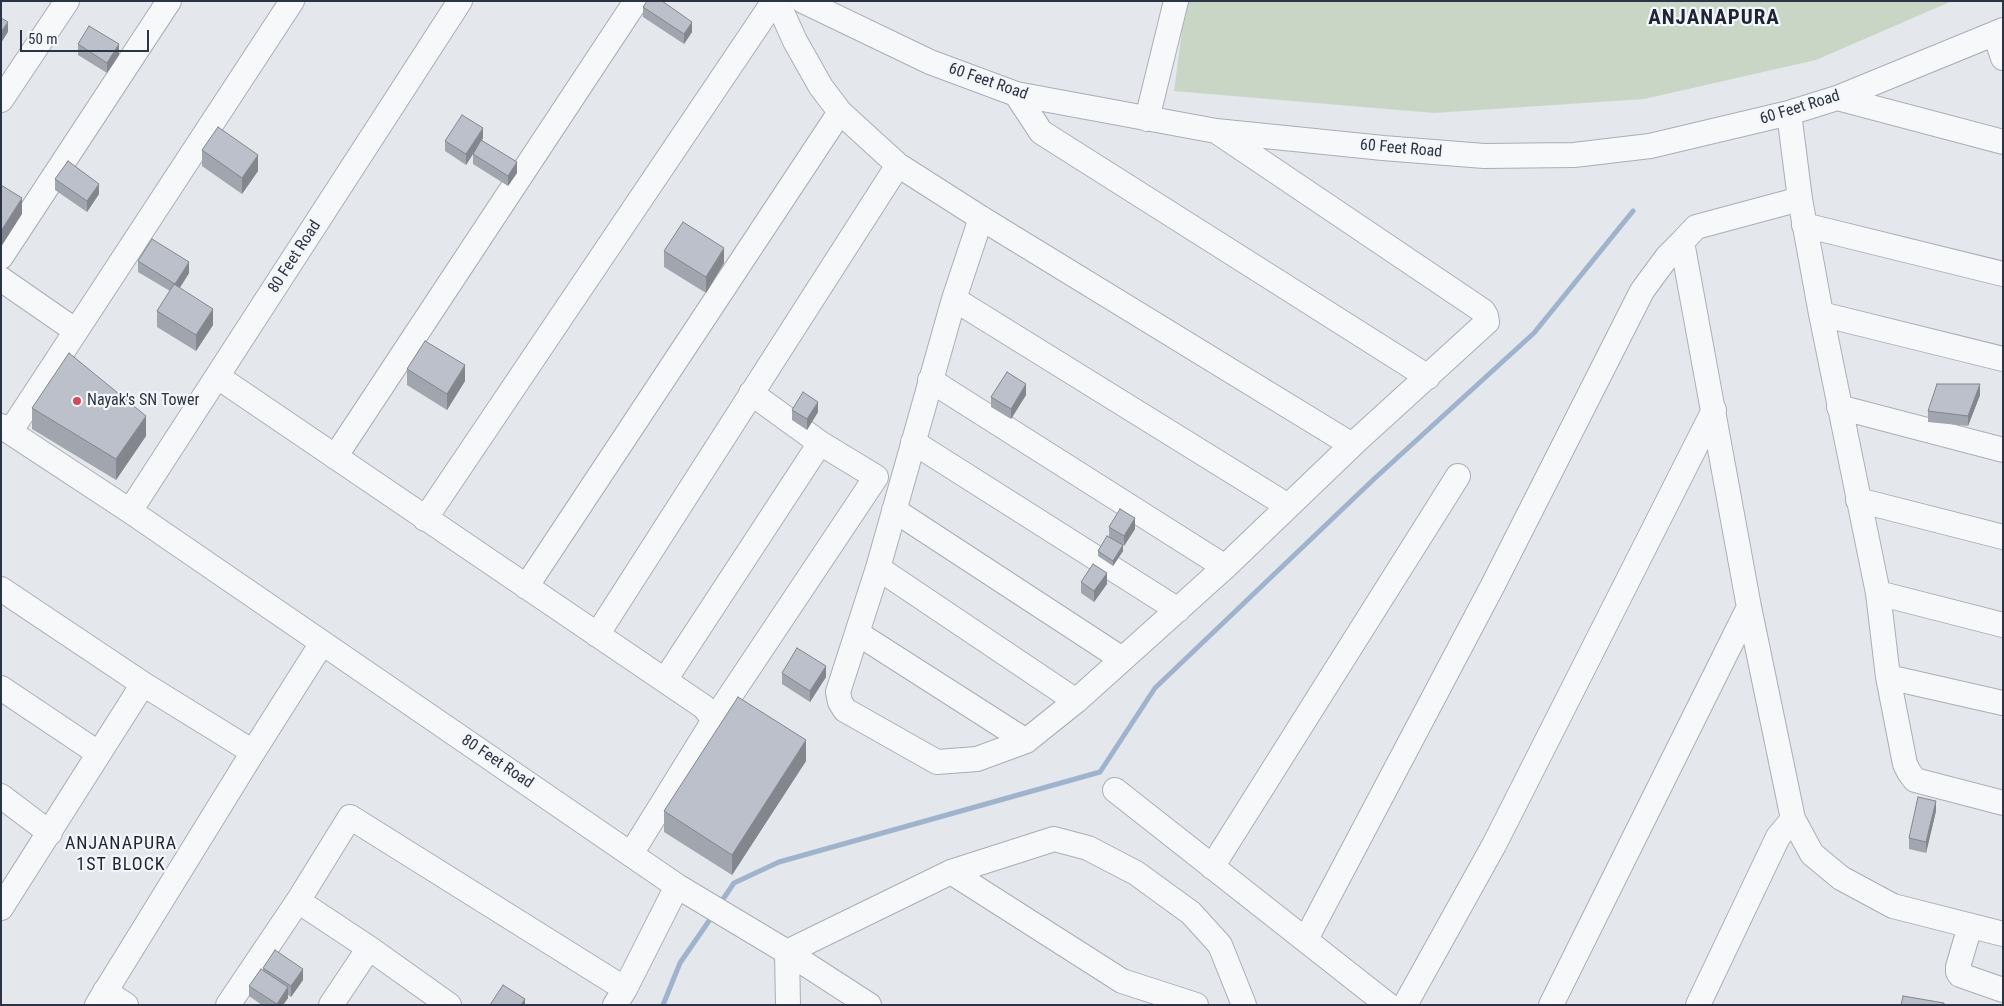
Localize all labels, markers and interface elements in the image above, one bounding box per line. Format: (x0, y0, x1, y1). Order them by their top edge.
district label: ANJANAPURA (1647, 6, 1781, 32)
scale bar (22, 20, 151, 52)
text: 50 m (28, 30, 58, 48)
street label: 60 Feet Road (946, 59, 1030, 105)
street label: 60 Feet Road (1758, 87, 1842, 129)
street label: 60 Feet Road (1359, 136, 1443, 162)
street label: 80 Feet Road (264, 217, 326, 297)
place label: Nayak's SN Tower (87, 391, 199, 411)
marker: Nayak's SN Tower (71, 395, 83, 407)
street label: 80 Feet Road (457, 731, 537, 793)
district label: ANJANAPURA 1ST BLOCK (64, 833, 178, 876)

